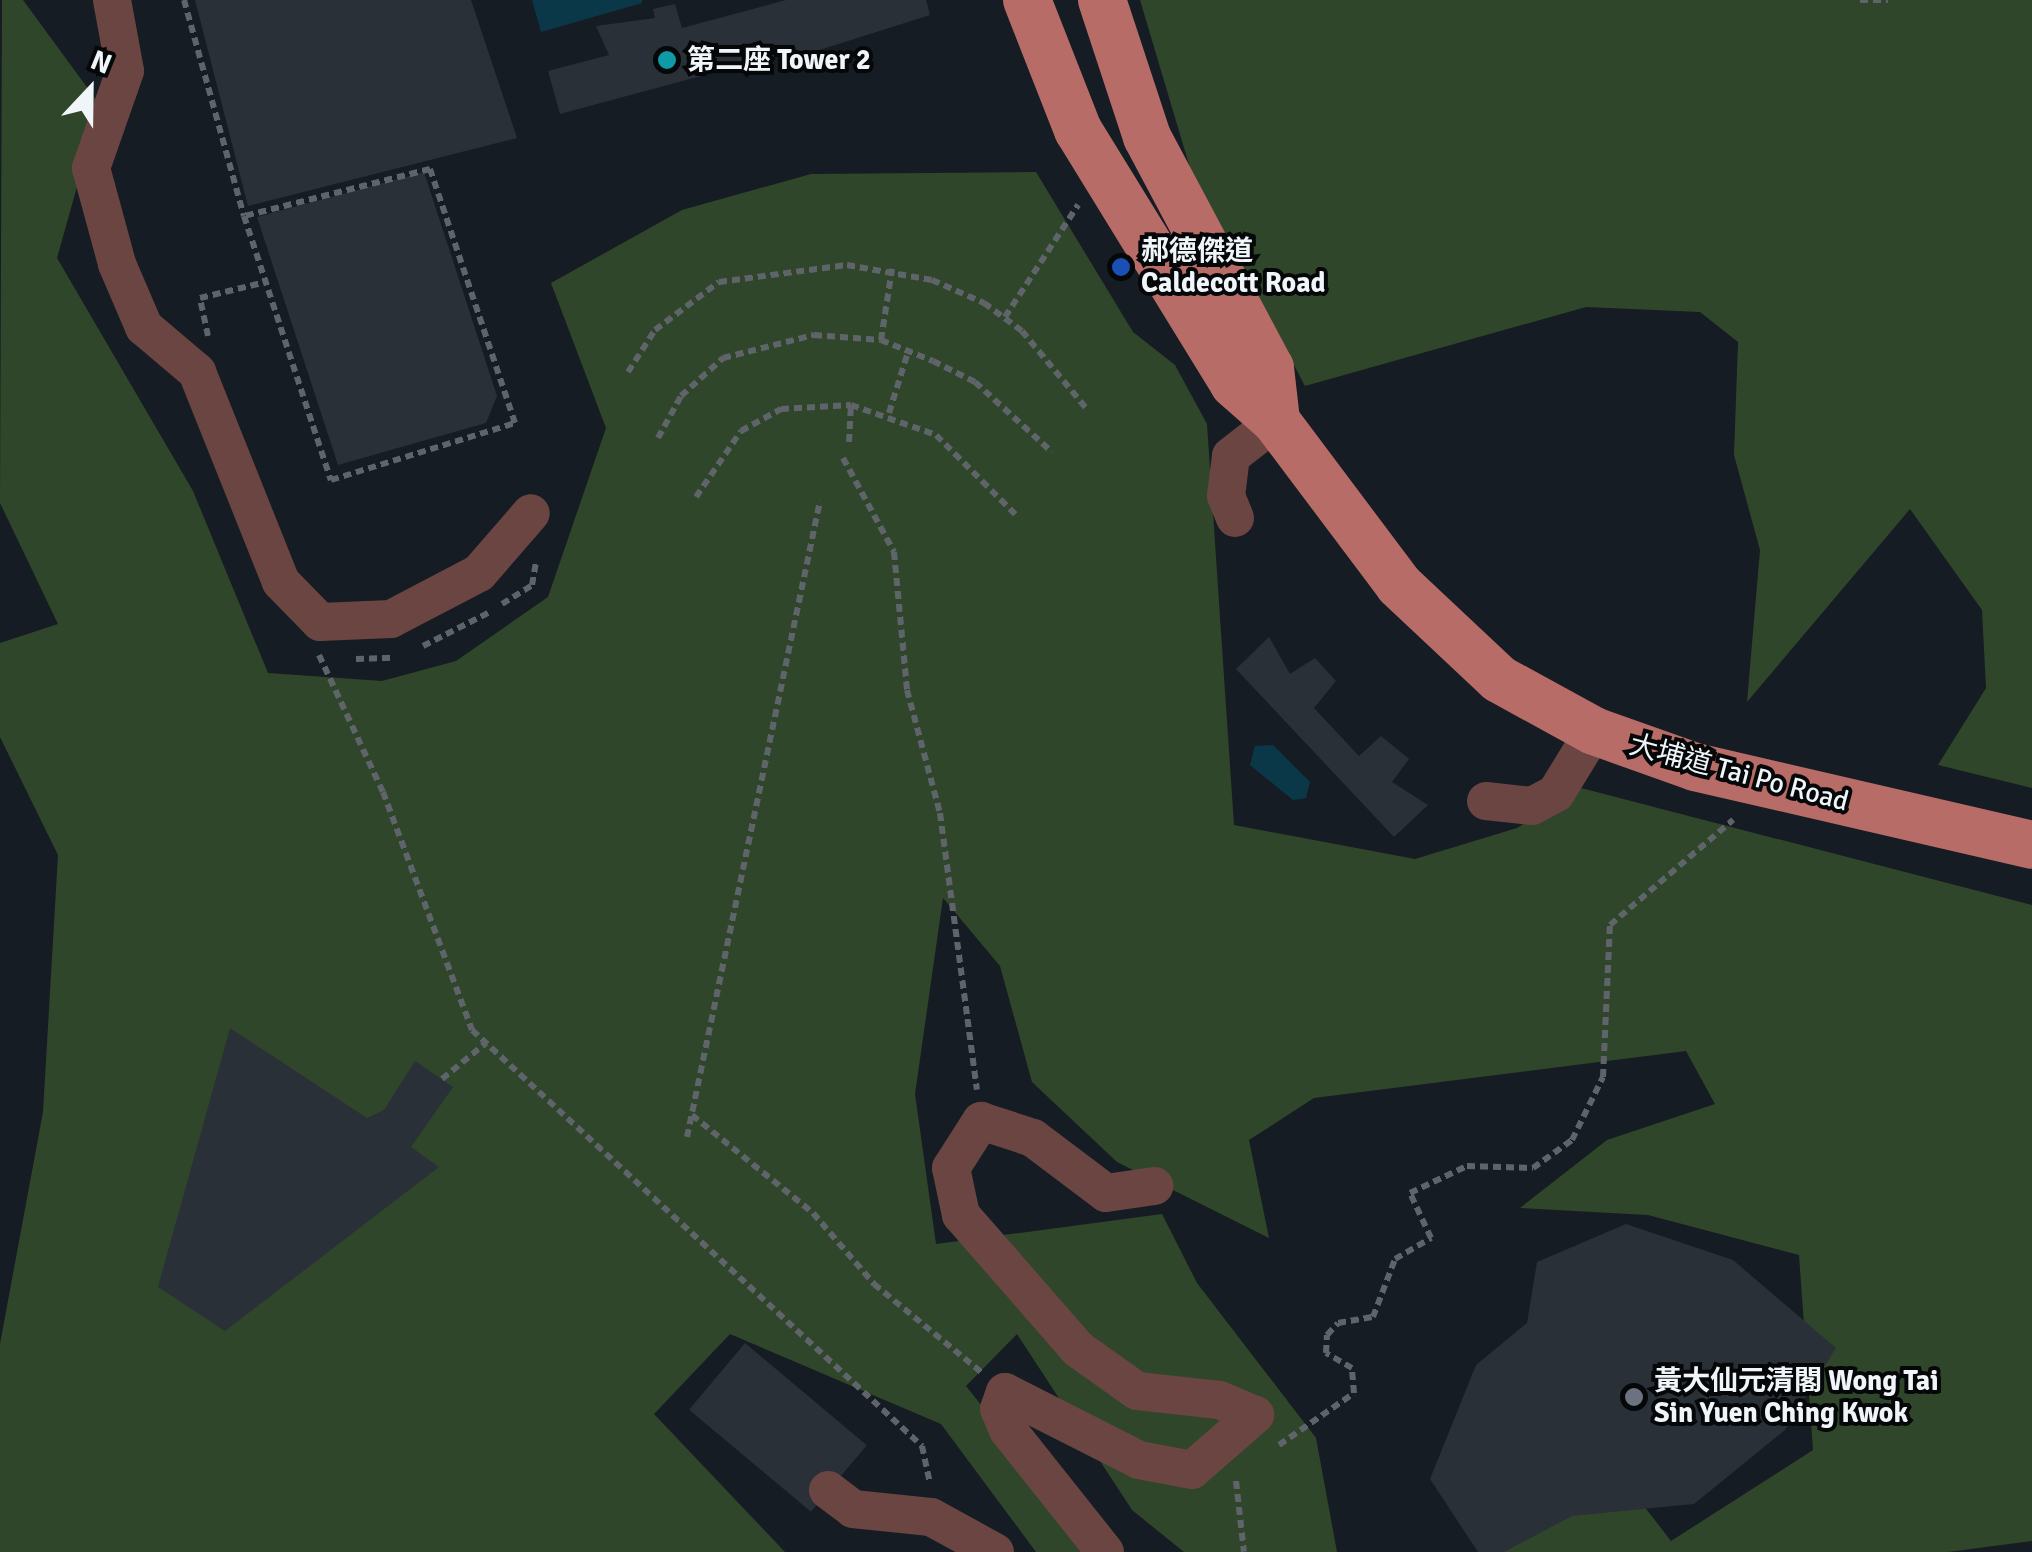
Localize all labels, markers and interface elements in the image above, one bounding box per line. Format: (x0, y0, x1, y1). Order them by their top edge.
north arrow (40, 40, 140, 140)
text: N (86, 43, 117, 82)
place label: 第二座 Tower 2 (687, 43, 871, 77)
marker: 第二座 Tower 2 (656, 49, 678, 71)
place label: 郝德傑道 Caldecott Road (1141, 234, 1325, 300)
marker: 郝德傑道 Caldecott Road (1110, 256, 1132, 278)
street label: 大埔道 Tai Po Road (1626, 728, 1852, 818)
place label: 黃大仙元清閣 Wong Tai Sin Yuen Ching Kwok (1654, 1364, 1939, 1430)
marker: 黃大仙元清閣 Wong Tai Sin Yuen Ching Kwok (1623, 1386, 1645, 1408)

